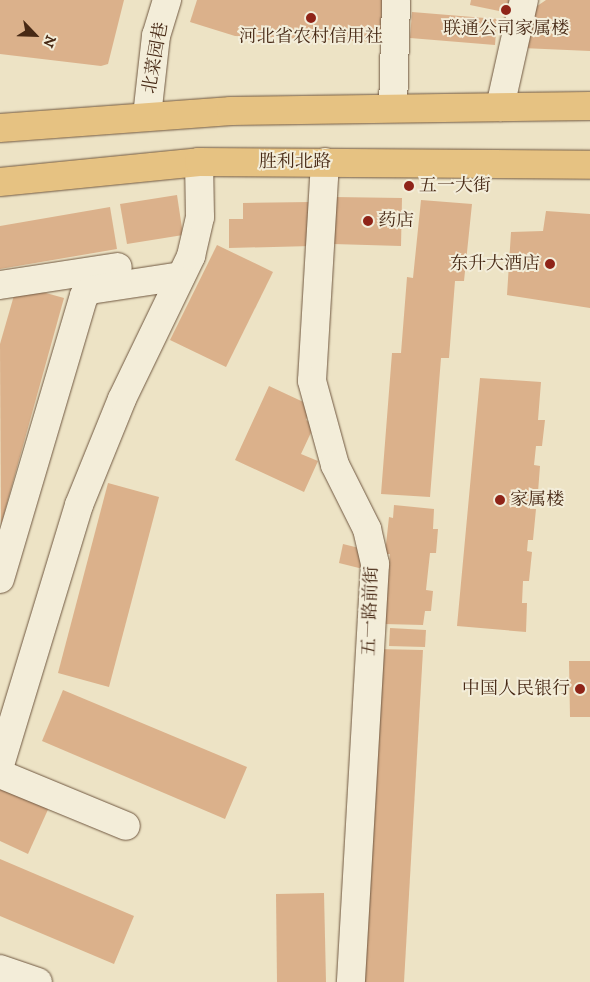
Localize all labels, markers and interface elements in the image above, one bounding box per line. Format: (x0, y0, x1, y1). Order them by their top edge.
marker: 联通公司家属楼 (500, 4, 512, 16)
north arrow (10, 10, 60, 60)
marker: 河北省农村信用社 (305, 12, 317, 24)
place label: 联通公司家属楼 (443, 18, 569, 40)
street label: 北菜园巷 (139, 21, 173, 95)
place label: 河北省农村信用社 (239, 26, 383, 48)
text: N (38, 32, 59, 50)
street label: 胜利北路 (259, 151, 331, 173)
place label: 五一大街 (419, 175, 491, 197)
marker: 五一大街 (403, 180, 415, 192)
place label: 药店 (378, 210, 414, 232)
marker: 药店 (362, 215, 374, 227)
place label: 东升大酒店 (450, 253, 540, 275)
marker: 东升大酒店 (544, 258, 556, 270)
place label: 家属楼 (510, 489, 564, 511)
marker: 家属楼 (494, 494, 506, 506)
street label: 五一路前街 (359, 566, 383, 656)
place label: 中国人民银行 (462, 678, 570, 700)
marker: 中国人民银行 (574, 683, 586, 695)

